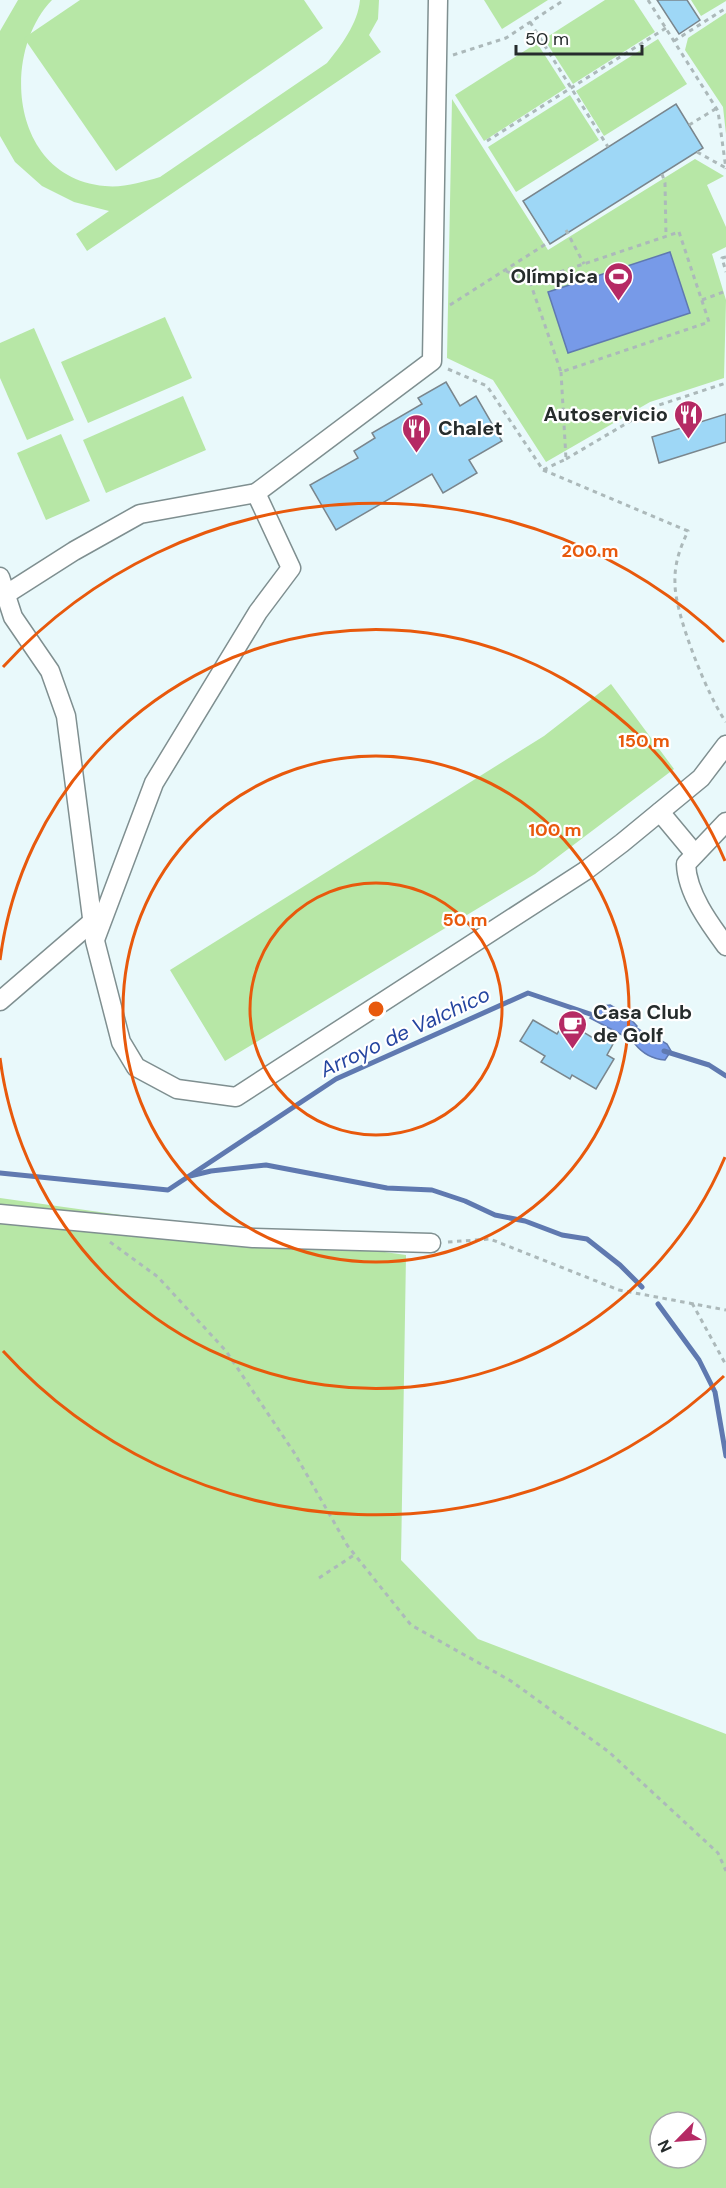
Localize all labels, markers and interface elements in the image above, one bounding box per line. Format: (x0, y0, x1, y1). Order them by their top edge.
scale bar (516, 18, 642, 56)
text: 50 m (525, 27, 569, 51)
sports icon: Olímpica (603, 260, 635, 302)
place label: Olímpica (510, 263, 598, 289)
restaurant icon: Autoservicio (673, 398, 705, 440)
place label: Autoservicio (544, 401, 668, 427)
restaurant icon: Chalet (401, 412, 433, 454)
place label: Chalet (438, 415, 503, 441)
text: 200 m (562, 539, 618, 563)
text: 150 m (618, 729, 670, 753)
text: 100 m (528, 818, 582, 842)
text: 50 m (442, 908, 488, 932)
water label: Arroyo de Valchico (314, 980, 495, 1084)
centre of rings (366, 999, 386, 1019)
place label: Casa Club de Golf (593, 999, 692, 1048)
cafe icon: Casa Club de Golf (556, 1008, 588, 1050)
north arrow (648, 2110, 708, 2170)
text: N (653, 2136, 677, 2156)

